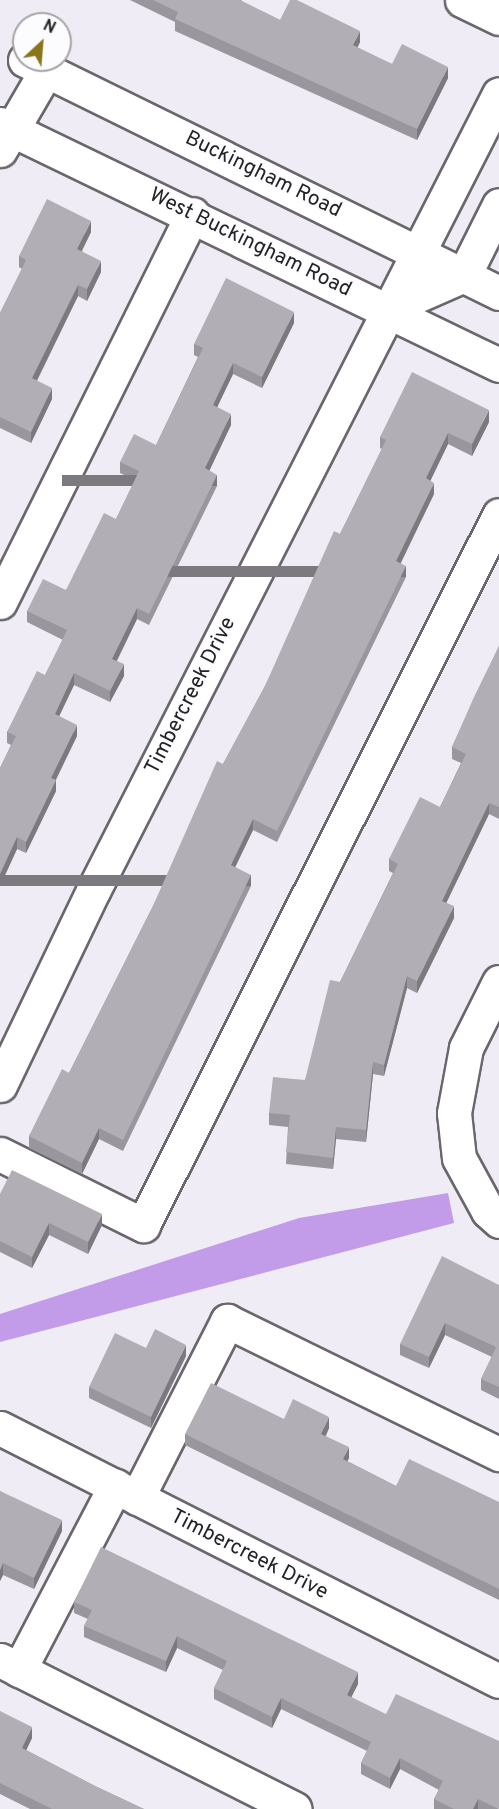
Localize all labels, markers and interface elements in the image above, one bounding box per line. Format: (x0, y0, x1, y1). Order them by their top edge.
north arrow (12, 12, 72, 72)
text: N (39, 16, 59, 39)
street label: Buckingham Road (181, 126, 345, 224)
street label: West Buckingham Road (145, 183, 355, 303)
street label: Timbercreek Drive (140, 613, 242, 779)
street label: Timbercreek Drive (166, 1504, 332, 1606)

